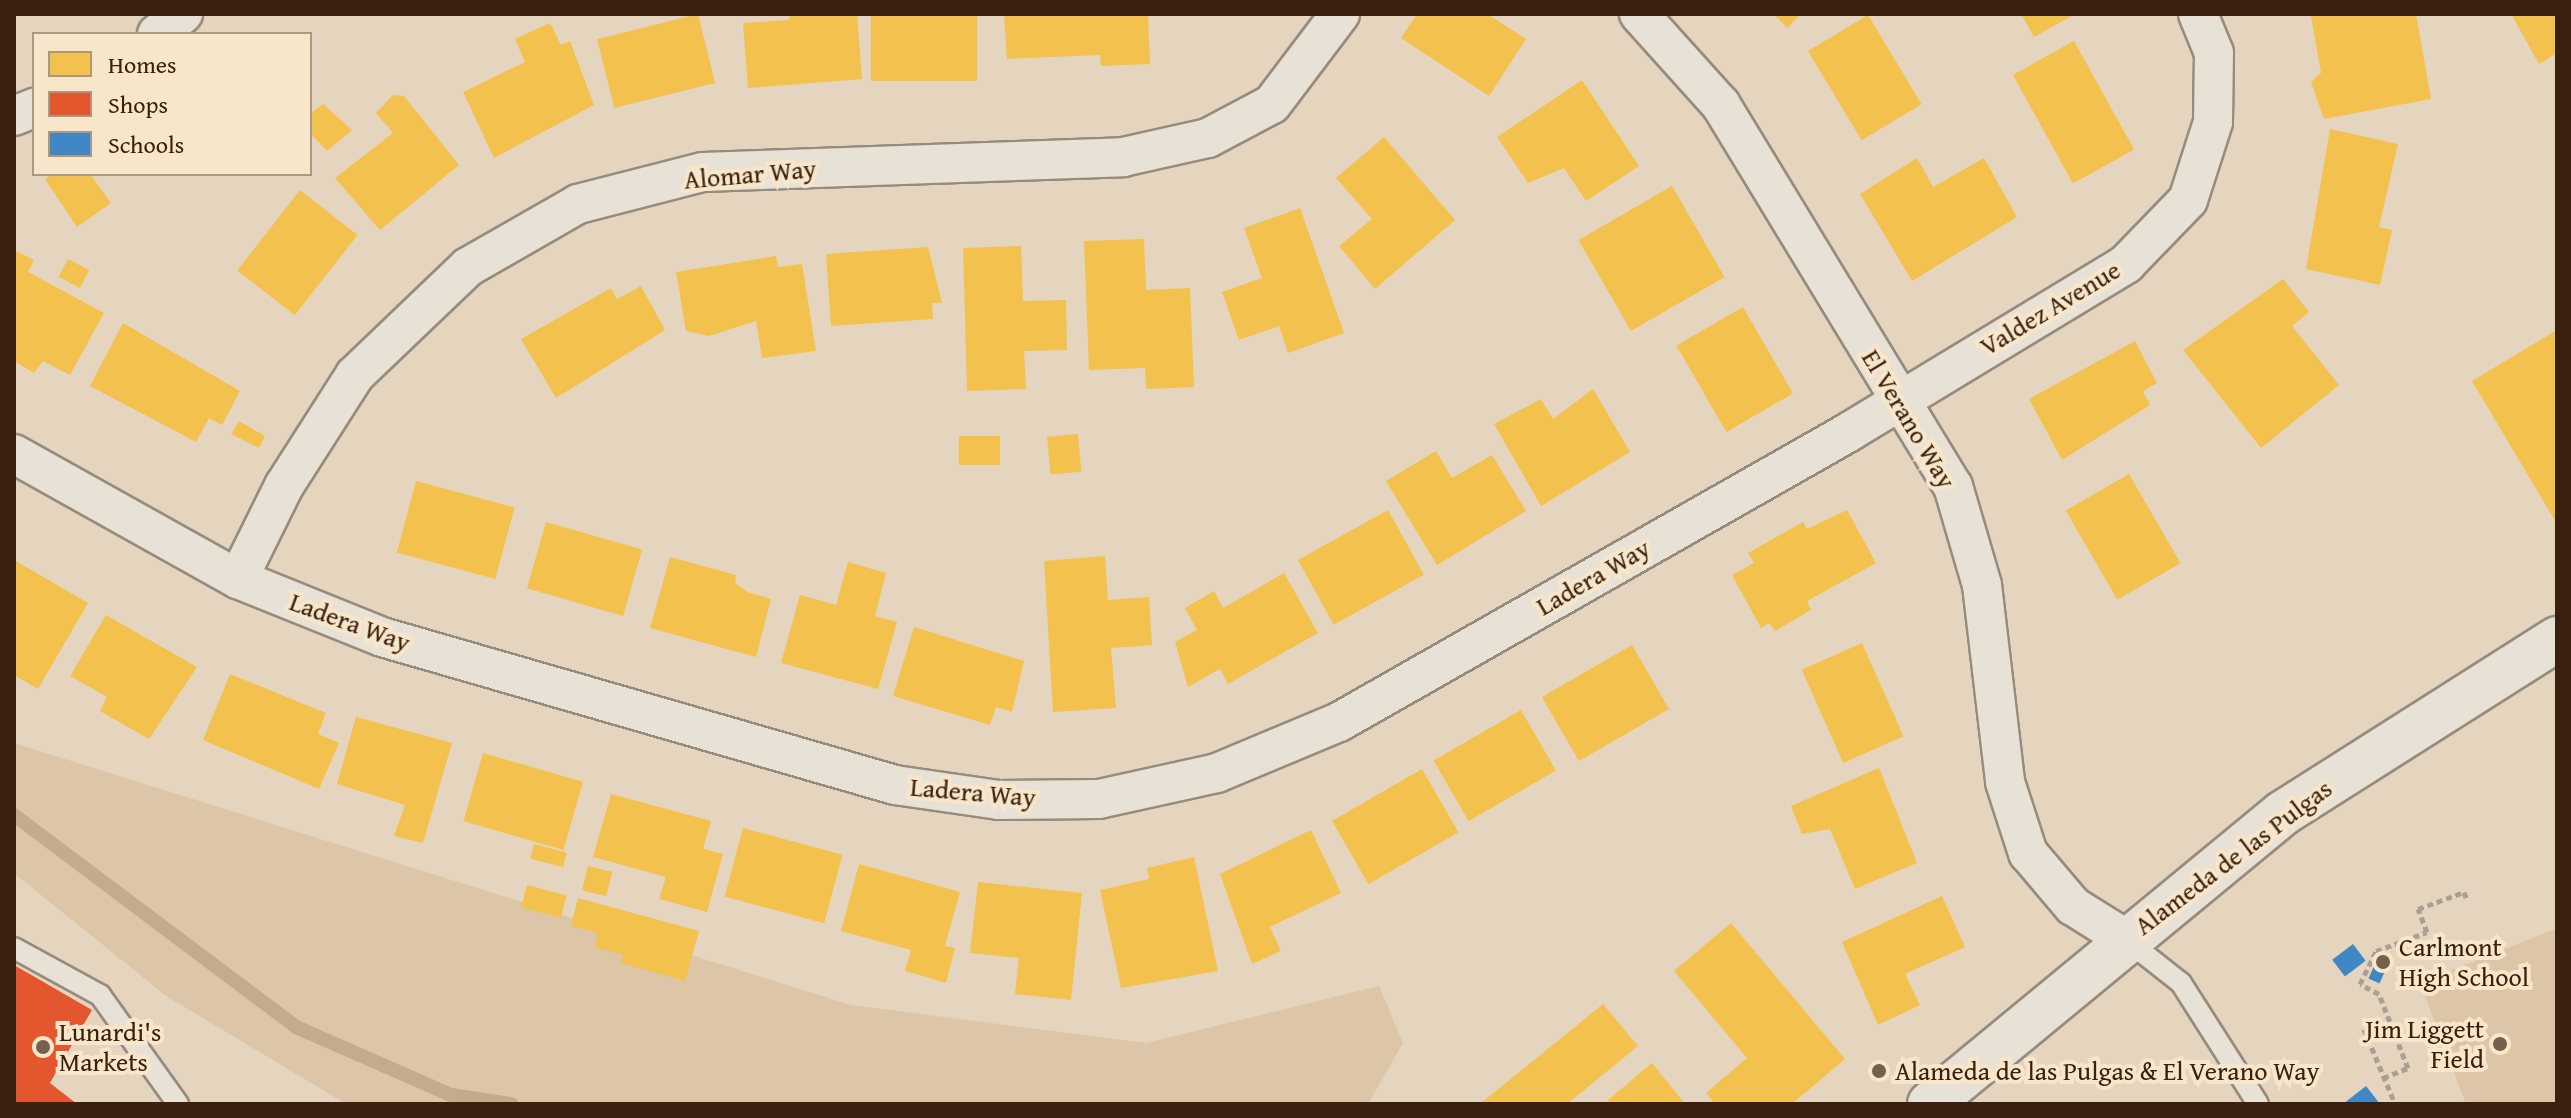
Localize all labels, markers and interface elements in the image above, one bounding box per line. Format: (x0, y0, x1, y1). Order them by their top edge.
legend (32, 32, 312, 176)
text: Homes (108, 47, 177, 82)
text: Shops (108, 87, 168, 122)
text: Schools (108, 127, 184, 162)
street label: Alomar Way (683, 153, 817, 195)
street label: Valdez Avenue (1974, 254, 2126, 362)
street label: El Verano Way (1855, 344, 1963, 494)
street label: Ladera Way (1531, 532, 1655, 622)
street label: Ladera Way (286, 586, 414, 658)
street label: Ladera Way (909, 771, 1037, 813)
street label: Alameda de las Pulgas (2128, 773, 2338, 941)
place label: Carlmont High School (2399, 931, 2529, 992)
marker: Carlmont High School (2374, 953, 2392, 971)
place label: Jim Liggett Field (2365, 1013, 2484, 1074)
place label: Lunardi's Markets (59, 1016, 161, 1078)
marker: Jim Liggett Field (2491, 1035, 2509, 1053)
marker: Lunardi's Markets (34, 1038, 52, 1056)
place label: Alameda de las Pulgas & El Verano Way (1895, 1055, 2320, 1087)
marker: Alameda de las Pulgas & El Verano Way (1870, 1062, 1888, 1080)

